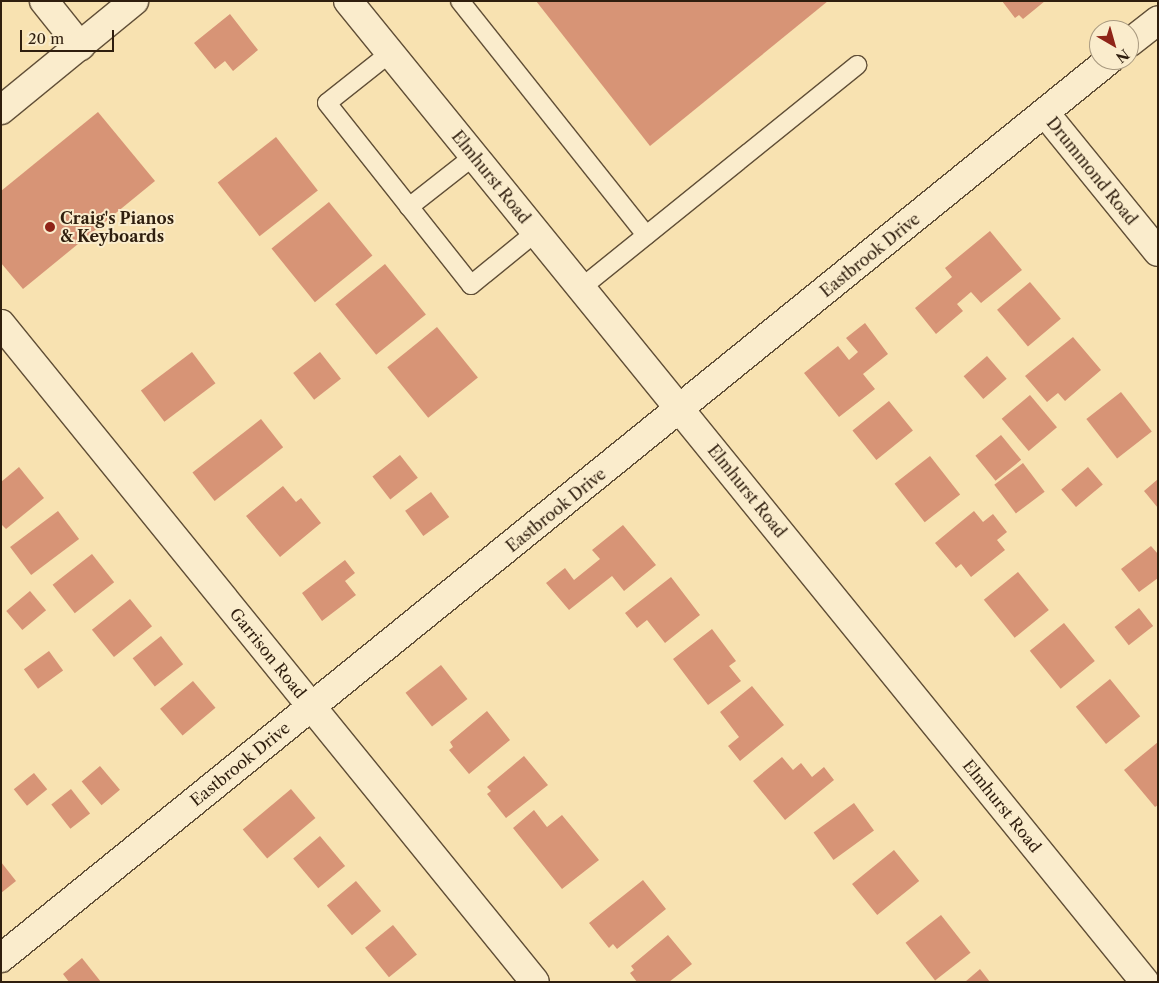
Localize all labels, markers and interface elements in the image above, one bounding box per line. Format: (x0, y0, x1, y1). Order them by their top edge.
scale bar (22, 20, 116, 52)
north arrow (1089, 20, 1139, 70)
text: 20 m (28, 29, 64, 48)
text: N (1112, 45, 1133, 67)
street label: Drummond Road (1043, 113, 1141, 229)
street label: Elmhurst Road (448, 127, 534, 227)
place label: Craig's Pianos & Keyboards (60, 208, 174, 246)
street label: Eastbrook Drive (816, 209, 924, 301)
marker: Craig's Pianos & Keyboards (44, 221, 56, 233)
street label: Elmhurst Road (704, 441, 790, 541)
street label: Eastbrook Drive (502, 464, 610, 556)
street label: Garrison Road (226, 604, 310, 702)
street label: Eastbrook Drive (186, 718, 294, 810)
street label: Elmhurst Road (959, 756, 1045, 856)

